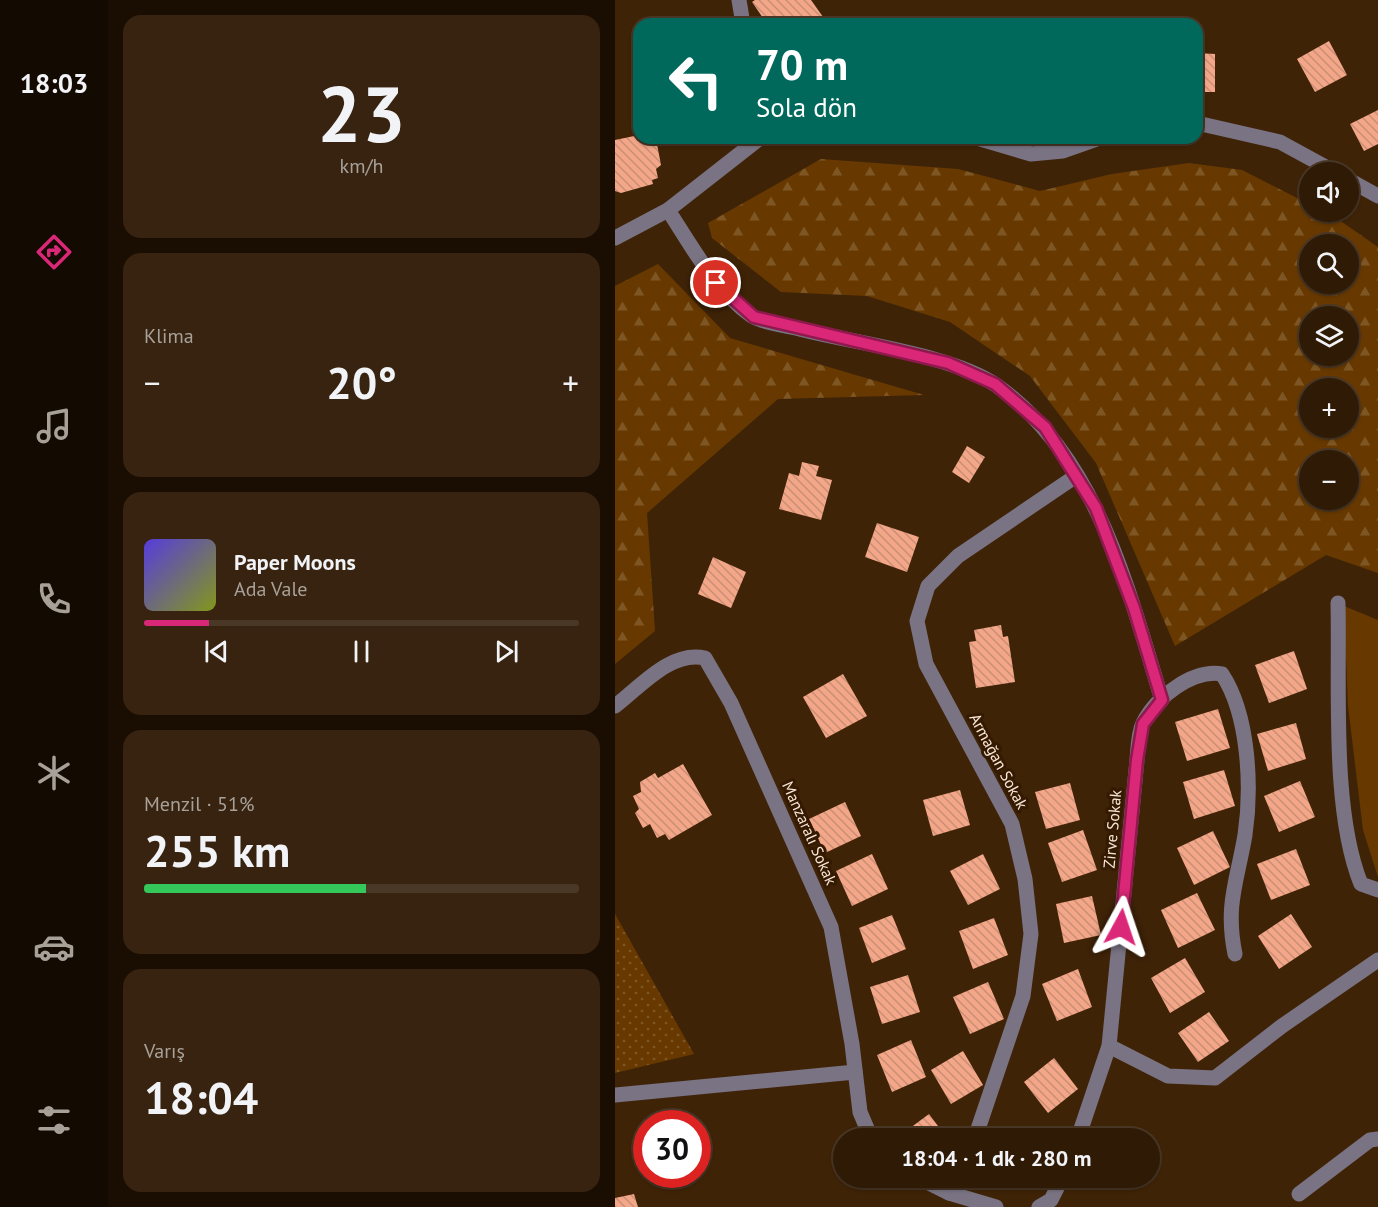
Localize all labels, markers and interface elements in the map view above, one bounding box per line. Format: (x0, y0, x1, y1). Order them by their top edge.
text: 70 m (756, 37, 848, 92)
icon: left (657, 42, 735, 120)
text: 23 (317, 63, 406, 164)
text: 18:03 (20, 66, 88, 100)
text: Sola dön (756, 90, 857, 124)
text: km/h (340, 153, 383, 179)
map controls (1299, 162, 1359, 510)
button: sound (1299, 162, 1359, 222)
icon: directions (33, 231, 75, 273)
button: search (1299, 234, 1359, 294)
pin (690, 257, 741, 308)
icon: arrive (699, 266, 732, 299)
button: layers (1299, 306, 1359, 366)
text: Klima (144, 323, 194, 349)
text: 20° (326, 353, 397, 411)
text: − (144, 361, 161, 404)
text: + (562, 361, 579, 404)
button: + (1299, 378, 1359, 438)
icon: music (33, 405, 75, 447)
button: − (1299, 450, 1359, 510)
text: Paper Moons (234, 548, 356, 576)
text: Ada Vale (234, 576, 307, 602)
icon: phone (33, 578, 75, 620)
icon: previous (200, 635, 233, 668)
icon: pause (345, 635, 378, 668)
icon: next (490, 635, 523, 668)
street label: Armağan Sokak (965, 710, 1033, 813)
icon: climate (33, 752, 75, 794)
street label: Manzaralı Sokak (778, 778, 842, 888)
street label: Zirve Sokak (1099, 789, 1125, 869)
text: Menzil · 51% (144, 791, 254, 817)
text: 255 km (144, 821, 290, 879)
position arrow (1089, 895, 1153, 959)
icon: car (33, 926, 75, 968)
text: Varış (144, 1038, 185, 1064)
text: 18:04 (144, 1068, 258, 1126)
icon: filters (33, 1099, 75, 1141)
speed limit sign: 30 (633, 1110, 711, 1188)
text: 18:04 · 1 dk · 280 m (902, 1144, 1091, 1172)

